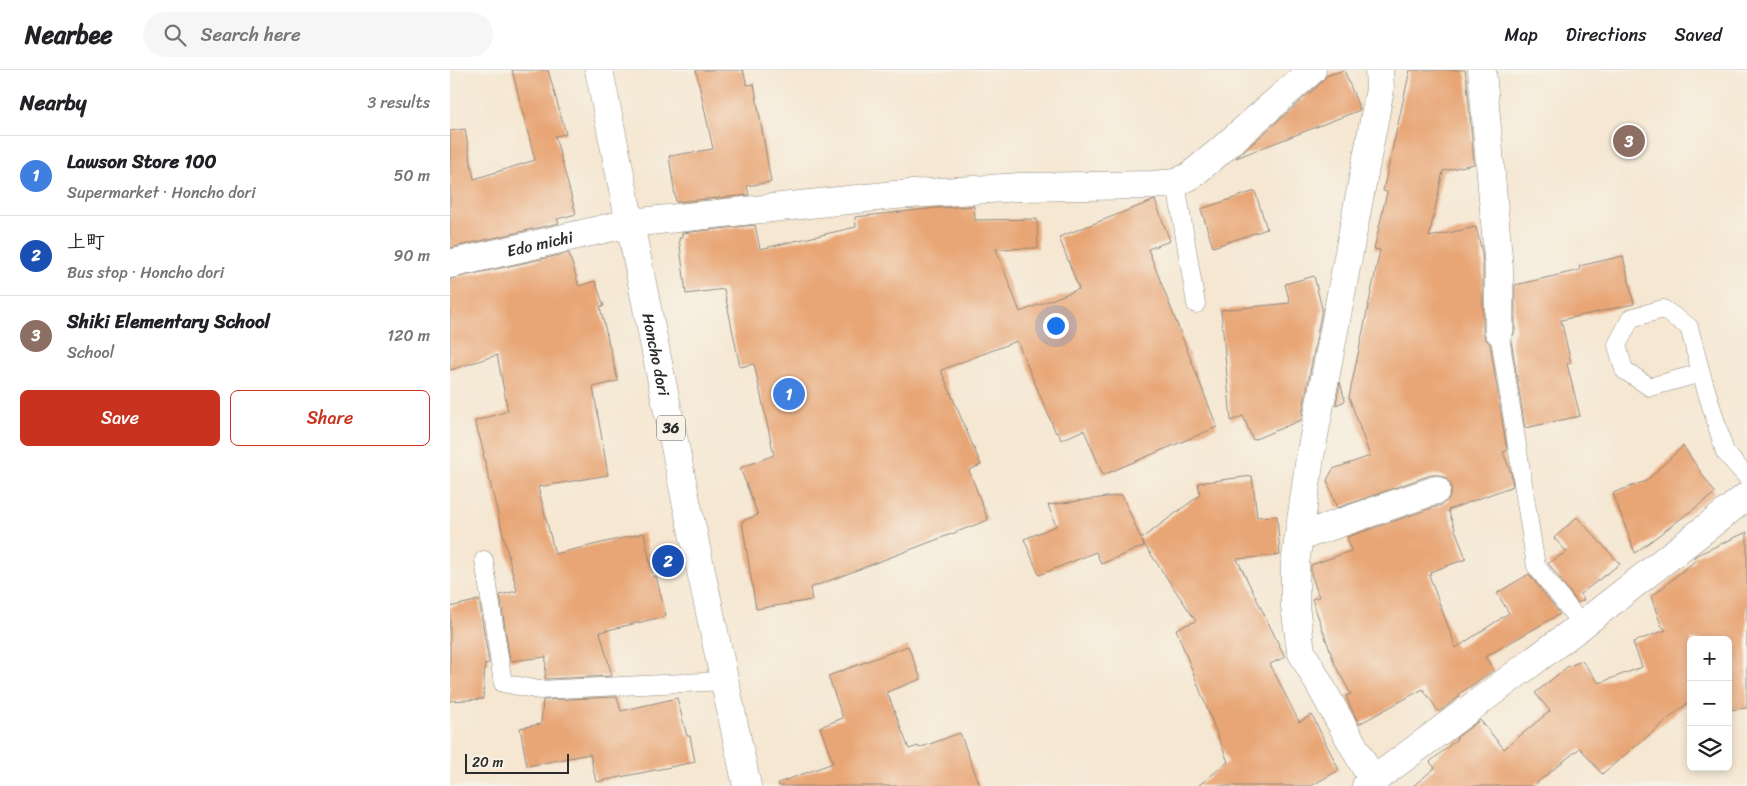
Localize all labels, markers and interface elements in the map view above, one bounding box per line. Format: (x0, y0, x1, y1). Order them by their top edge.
search box (143, 12, 493, 57)
text: Nearbee (25, 14, 113, 56)
text: Search here (201, 18, 301, 51)
text: Map (1505, 19, 1538, 51)
text: Directions (1566, 19, 1647, 51)
text: Saved (1675, 19, 1722, 51)
icon: search (161, 21, 189, 49)
text: Nearby (20, 84, 86, 122)
text: 3 results (367, 88, 430, 117)
pin: 3 (1613, 122, 1645, 160)
text: Lawson Store 100 (67, 145, 216, 178)
text: 1 (33, 161, 39, 190)
text: 50 m (394, 161, 430, 190)
text: Supermarket · Honcho dori (67, 178, 256, 207)
street label: Edo michi (504, 222, 576, 266)
text: 上町 (67, 225, 105, 258)
text: 2 (31, 241, 41, 270)
text: 90 m (394, 241, 430, 270)
text: Bus stop · Honcho dori (67, 258, 224, 287)
text: Shiki Elementary School (67, 305, 270, 338)
street label: Honcho dori (633, 310, 679, 399)
your location (1043, 313, 1069, 339)
text: 3 (32, 321, 40, 350)
text: 120 m (387, 321, 430, 350)
text: School (67, 338, 114, 367)
pin: 1 (773, 375, 805, 413)
button: Save (20, 390, 220, 446)
button: Share (230, 390, 430, 446)
road number: 36 (657, 416, 685, 440)
pin: 2 (652, 542, 684, 580)
map controls (1687, 636, 1732, 771)
button: + (1687, 636, 1732, 681)
button: − (1687, 681, 1732, 726)
button: layers (1687, 726, 1732, 771)
text: 20 m (472, 750, 503, 775)
scale bar (465, 751, 569, 774)

